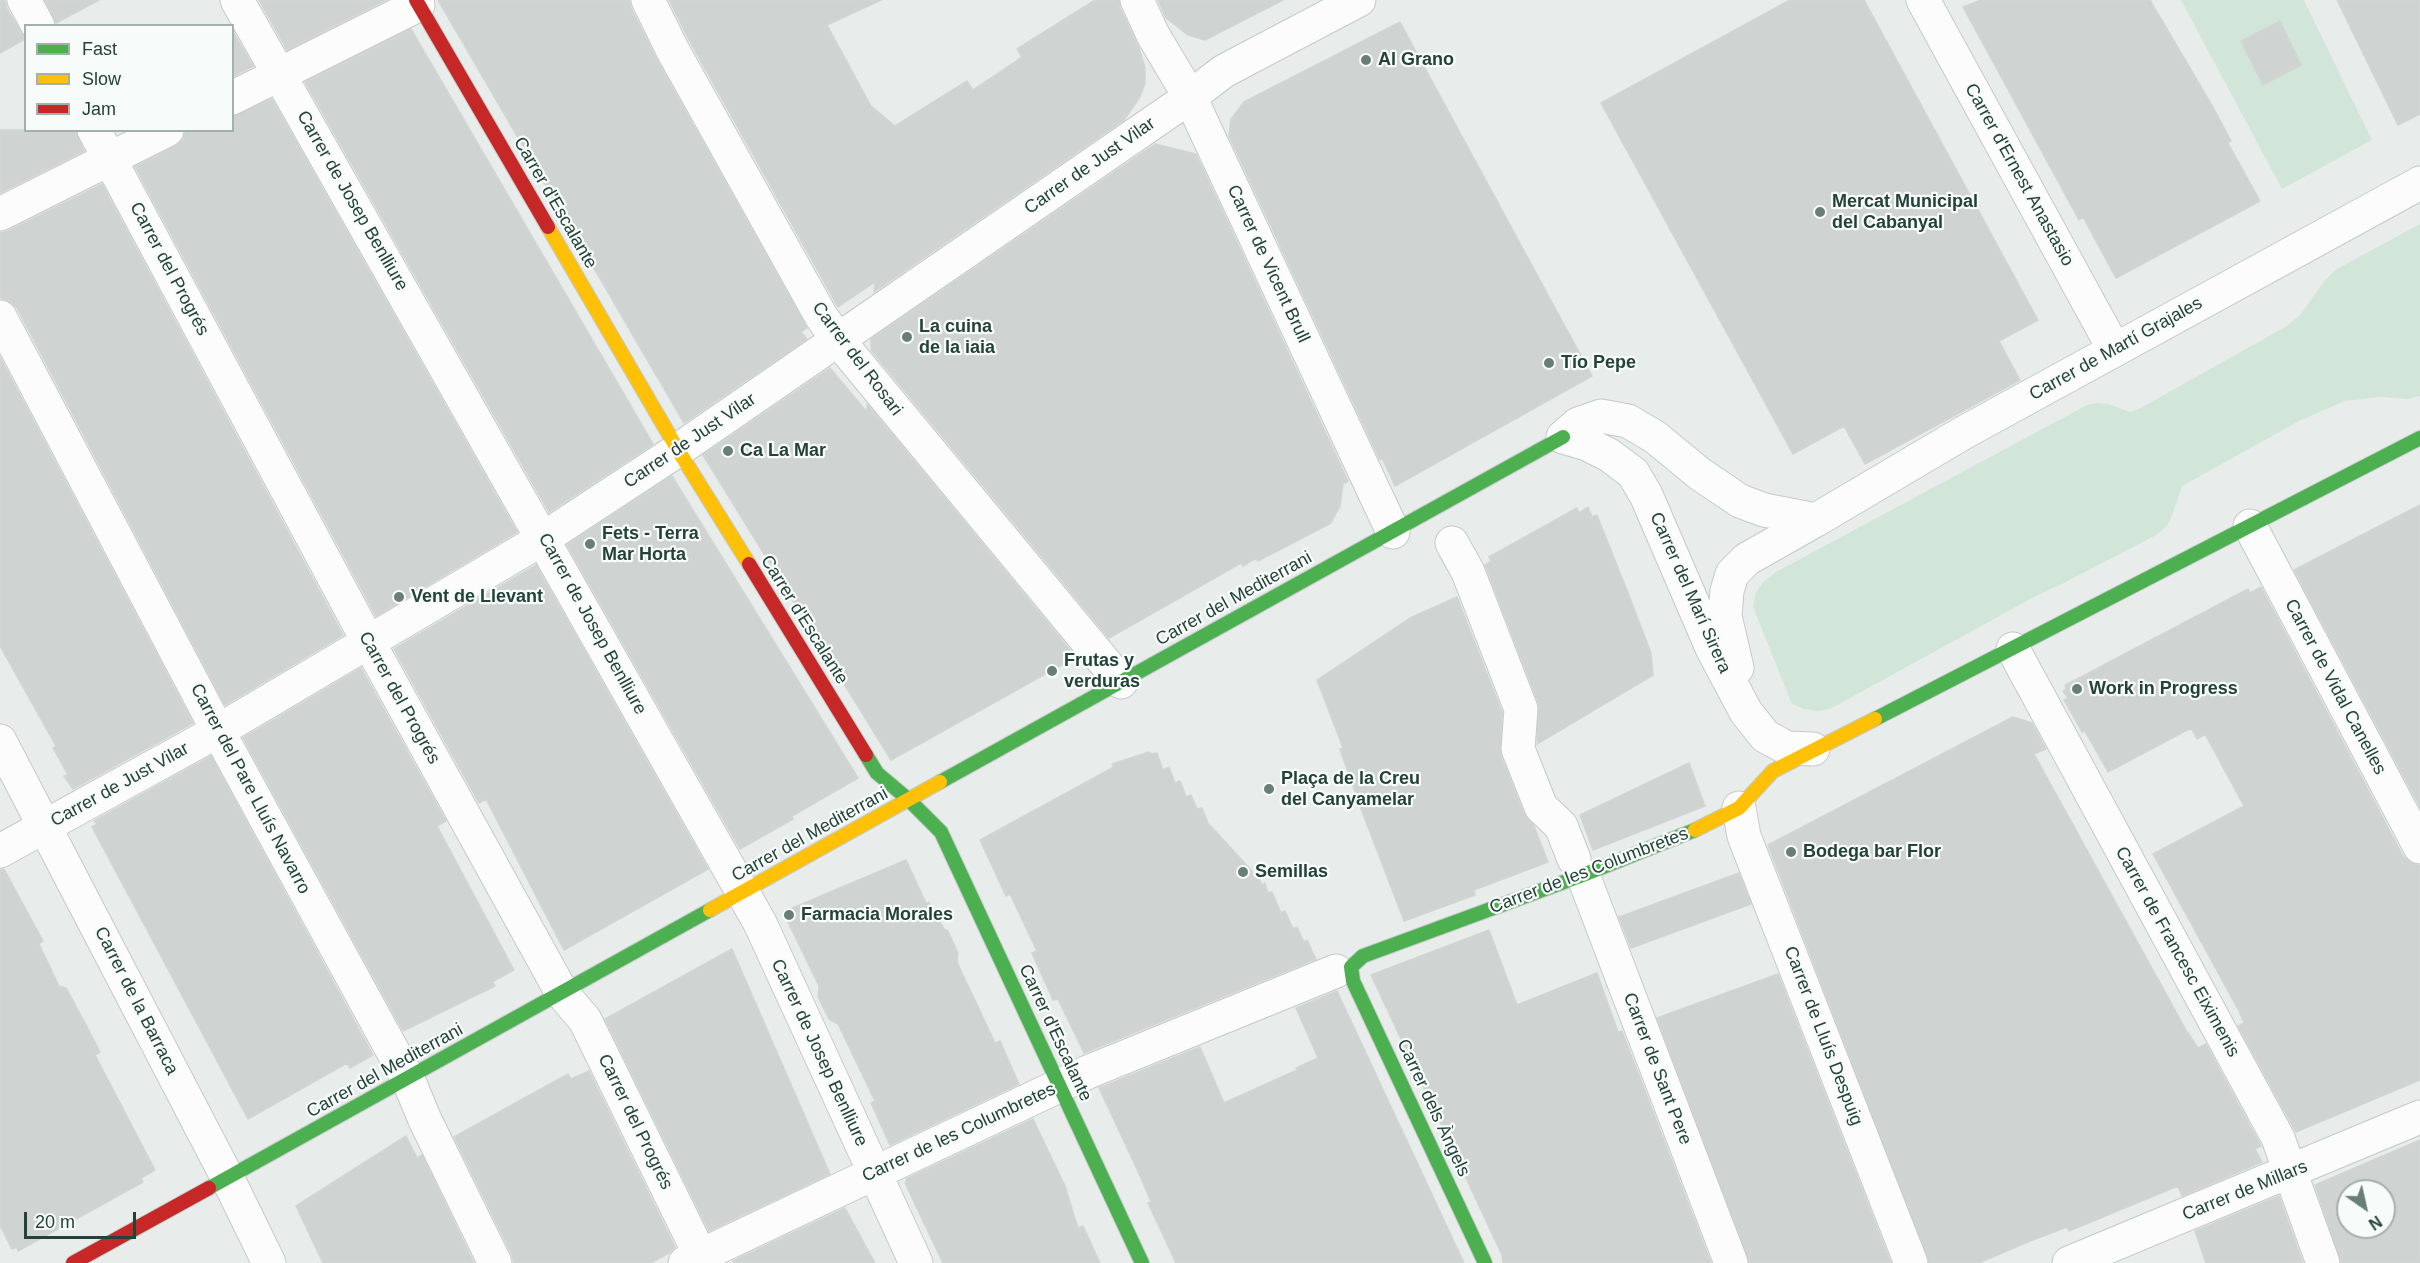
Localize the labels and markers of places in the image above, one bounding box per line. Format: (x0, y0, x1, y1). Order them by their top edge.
place label: Al Grano (1378, 49, 1454, 71)
marker: Al Grano (1359, 53, 1373, 67)
place label: Mercat Municipal del Cabanyal (1832, 191, 1978, 234)
marker: Mercat Municipal del Cabanyal (1813, 205, 1827, 219)
place label: La cuina de la iaia (919, 316, 995, 358)
marker: La cuina de la iaia (900, 330, 914, 344)
place label: Tío Pepe (1561, 352, 1636, 374)
marker: Tío Pepe (1542, 356, 1556, 370)
place label: Ca La Mar (740, 440, 826, 462)
marker: Ca La Mar (721, 444, 735, 458)
place label: Fets - Terra Mar Horta (602, 523, 699, 566)
marker: Fets - Terra Mar Horta (583, 537, 597, 551)
place label: Vent de Llevant (411, 586, 543, 608)
marker: Vent de Llevant (392, 590, 406, 604)
place label: Frutas y verduras (1064, 650, 1140, 692)
marker: Frutas y verduras (1045, 664, 1059, 678)
place label: Work in Progress (2089, 678, 2238, 700)
marker: Work in Progress (2070, 682, 2084, 696)
place label: Plaça de la Creu del Canyamelar (1281, 768, 1420, 810)
marker: Plaça de la Creu del Canyamelar (1262, 782, 1276, 796)
place label: Bodega bar Flor (1803, 841, 1941, 863)
marker: Bodega bar Flor (1784, 845, 1798, 859)
place label: Semillas (1255, 861, 1328, 883)
marker: Semillas (1236, 865, 1250, 879)
place label: Farmacia Morales (801, 904, 953, 926)
marker: Farmacia Morales (782, 908, 796, 922)

